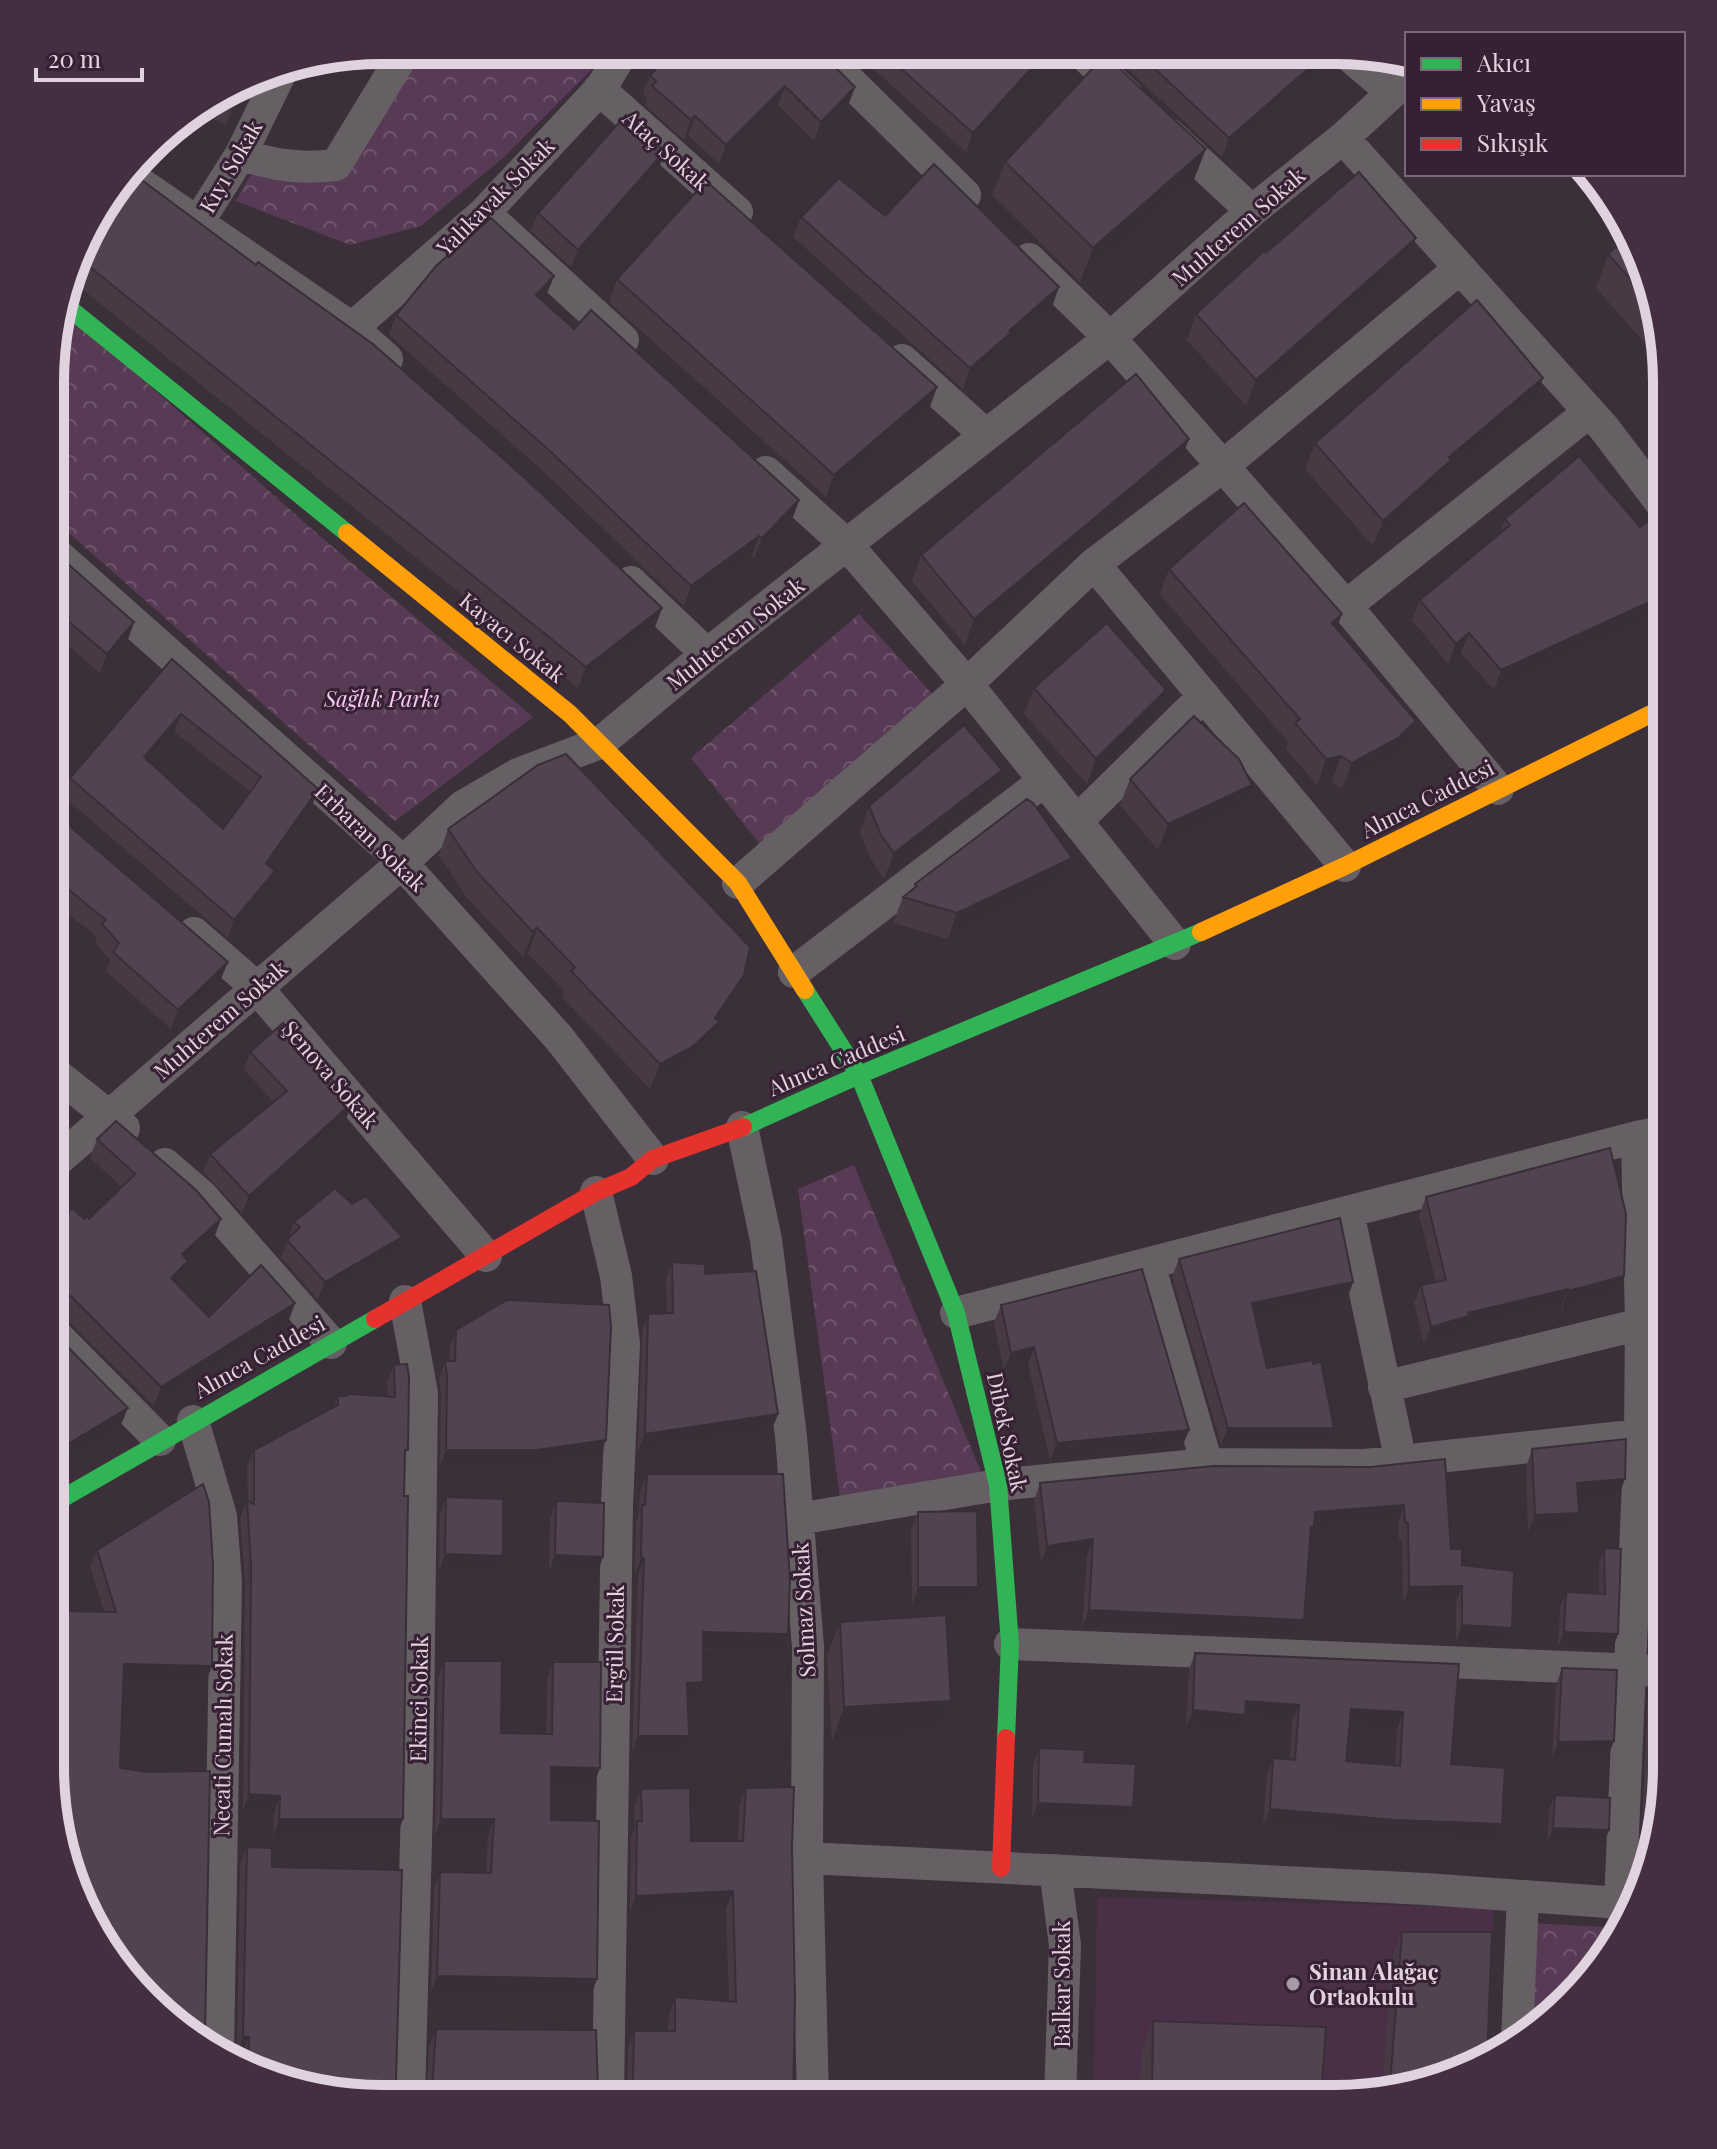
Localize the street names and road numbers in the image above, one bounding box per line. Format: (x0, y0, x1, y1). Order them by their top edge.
street label: Ataç Sokak (616, 102, 717, 197)
street label: Kıyı Sokak (191, 114, 269, 218)
street label: Yalıkavak Sokak (429, 130, 561, 262)
street label: Muhterem Sokak (1165, 160, 1311, 292)
street label: Muhterem Sokak (660, 570, 810, 696)
street label: Kayacı Sokak (454, 585, 572, 689)
street label: Alınca Caddesi (1354, 752, 1499, 845)
street label: Erbaran Sokak (309, 776, 433, 898)
street label: Muhterem Sokak (147, 953, 293, 1085)
street label: Şenova Sokak (276, 1014, 386, 1134)
street label: Alınca Caddesi (762, 1018, 909, 1103)
street label: Alınca Caddesi (187, 1308, 330, 1405)
street label: Dibek Sokak (981, 1369, 1035, 1495)
street label: Solmaz Sokak (784, 1542, 822, 1678)
street label: Ergül Sokak (598, 1585, 630, 1703)
street label: Necati Cumalı Sokak (205, 1633, 239, 1837)
street label: Ekinci Sokak (402, 1636, 434, 1762)
street label: Balkar Sokak (1046, 1920, 1076, 2048)

